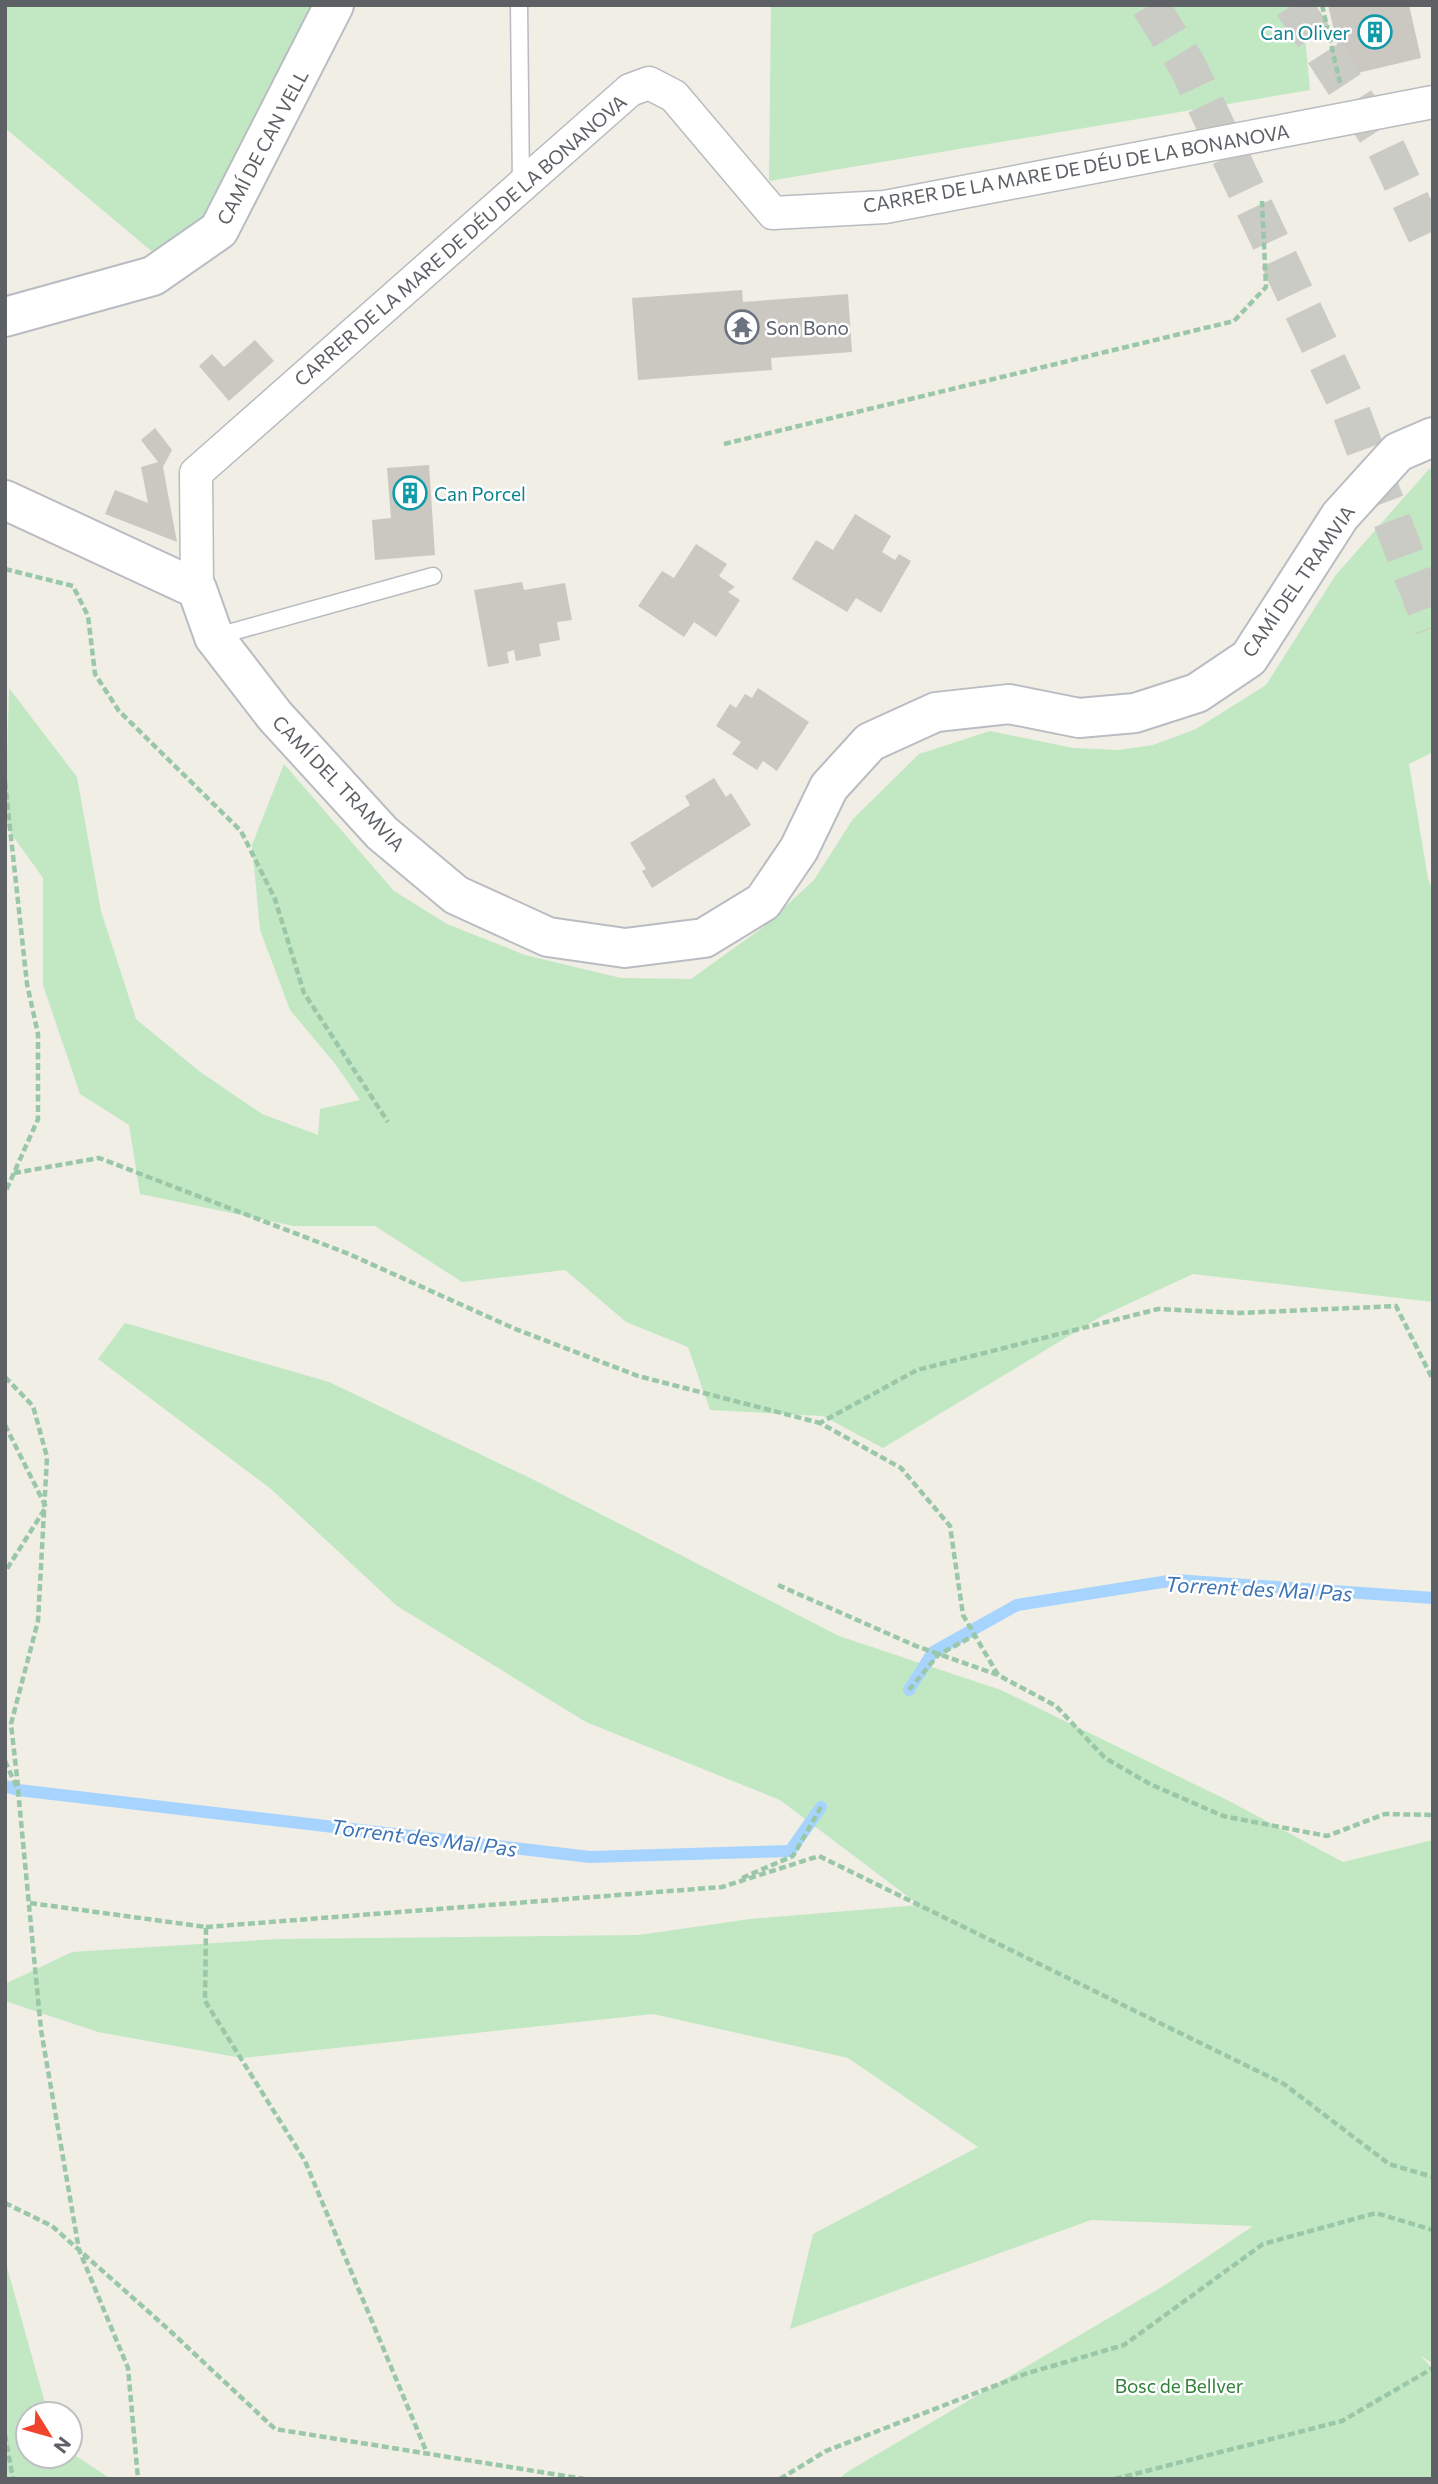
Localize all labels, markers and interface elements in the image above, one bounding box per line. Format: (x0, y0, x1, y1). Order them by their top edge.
building icon: Can Oliver (1356, 13, 1394, 51)
place label: Can Oliver (1260, 21, 1350, 44)
street label: CAMÍ DE CAN VELL (211, 65, 313, 228)
street label: CARRER DE LA MARE DE DÉU DE LA BONANOVA (289, 89, 631, 391)
street label: CARRER DE LA MARE DE DÉU DE LA BONANOVA (861, 119, 1291, 217)
temple icon: Son Bono (723, 308, 761, 346)
place label: Son Bono (766, 316, 849, 339)
building icon: Can Porcel (391, 474, 429, 512)
place label: Can Porcel (434, 482, 526, 505)
street label: CAMÍ DEL TRAMVIA (1237, 501, 1359, 661)
street label: CAMÍ DEL TRAMVIA (268, 710, 410, 856)
water label: Torrent des Mal Pas (1165, 1571, 1353, 1605)
water label: Torrent des Mal Pas (330, 1813, 518, 1861)
park label: Bosc de Bellver (1115, 2374, 1244, 2397)
north arrow (14, 2400, 84, 2470)
text: N (49, 2433, 76, 2458)

